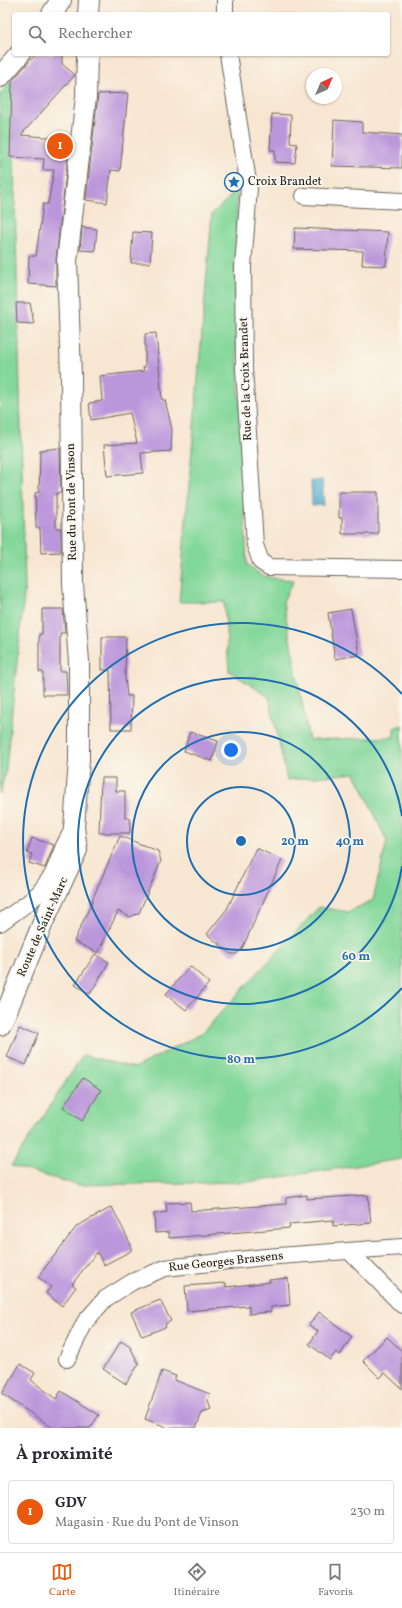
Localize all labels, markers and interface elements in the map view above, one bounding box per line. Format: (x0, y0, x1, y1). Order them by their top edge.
search box (12, 12, 390, 56)
icon: search (26, 23, 48, 45)
text: Rechercher (58, 24, 132, 45)
north arrow (306, 68, 342, 104)
pin: 1 (47, 131, 73, 161)
place icon: Croix Brandet (223, 171, 245, 193)
place label: Croix Brandet (248, 174, 322, 190)
street label: Rue de la Croix Brandet (236, 317, 256, 441)
street label: Rue du Pont de Vinson (63, 443, 81, 561)
your location (221, 740, 241, 760)
centre of rings (234, 834, 248, 848)
text: 20 m (281, 834, 309, 850)
text: 40 m (336, 834, 365, 850)
street label: Route de Saint-Marc (14, 874, 72, 980)
text: 60 m (342, 949, 370, 965)
text: 80 m (227, 1052, 255, 1068)
street label: Rue Georges Brassens (168, 1248, 284, 1276)
text: À proximité (16, 1443, 113, 1466)
text: GDV (55, 1493, 87, 1514)
text: 1 (27, 1503, 33, 1521)
text: 230 m (350, 1503, 385, 1521)
text: Magasin · Rue du Pont de Vinson (55, 1514, 239, 1532)
tab: Carte (49, 1561, 75, 1600)
tab: Itinéraire (174, 1561, 220, 1600)
tab: Favoris (318, 1561, 353, 1600)

